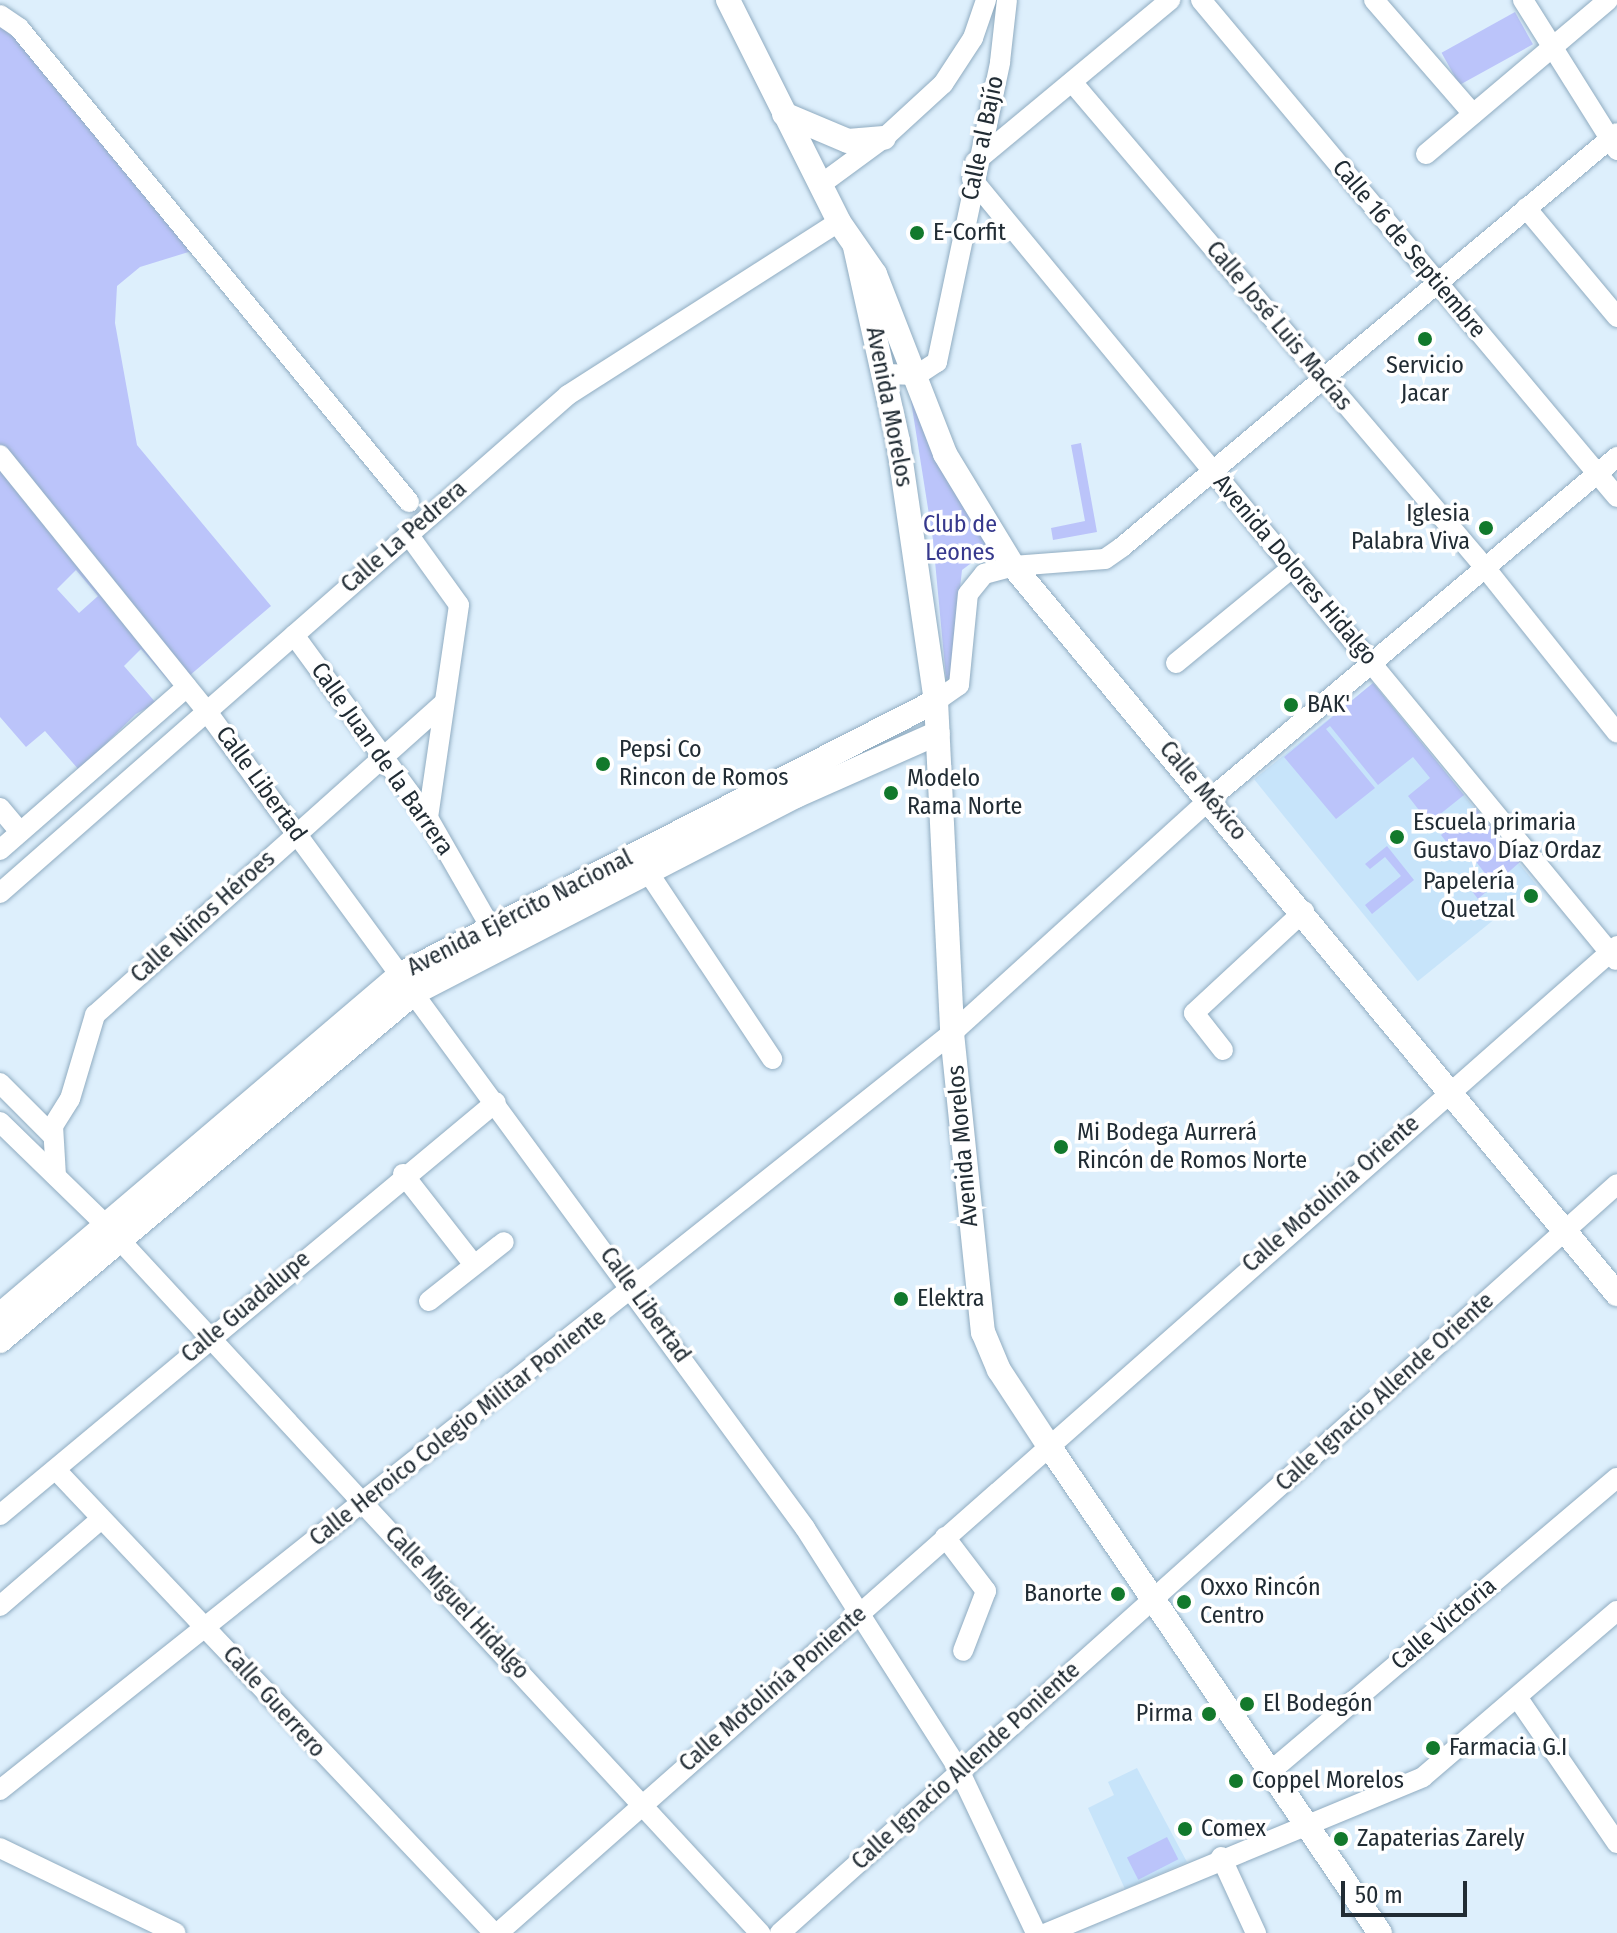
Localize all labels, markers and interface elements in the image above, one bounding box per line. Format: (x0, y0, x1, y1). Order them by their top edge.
street label: Calle al Bajío (956, 73, 1010, 203)
street label: Calle 16 de Septiembre (1326, 154, 1492, 344)
place label: E-Corfit (933, 219, 1006, 247)
marker: E-Corfit (908, 224, 926, 242)
street label: Calle José Luis Macías (1200, 235, 1358, 417)
street label: Avenida Morelos (859, 325, 919, 489)
marker: Servicio Jacar (1416, 330, 1434, 348)
place label: Servicio Jacar (1386, 352, 1464, 408)
street label: Avenida Dolores Hidalgo (1207, 469, 1383, 671)
street label: Calle La Pedrera (335, 475, 473, 599)
place label: Iglesia Palabra Viva (1351, 500, 1470, 556)
park label: Club de Leones (923, 511, 997, 567)
marker: Iglesia Palabra Viva (1477, 519, 1495, 537)
street label: Calle Juan de la Barrera (305, 657, 459, 861)
place label: BAK' (1307, 691, 1350, 719)
marker: BAK' (1282, 696, 1300, 714)
street label: Calle Libertad (210, 721, 312, 847)
street label: Calle México (1153, 735, 1253, 847)
place label: Pepsi Co Rincon de Romos (619, 736, 789, 792)
marker: Pepsi Co Rincon de Romos (594, 755, 612, 773)
place label: Modelo Rama Norte (907, 765, 1022, 821)
marker: Modelo Rama Norte (882, 784, 900, 802)
place label: Escuela primaria Gustavo Díaz Ordaz (1413, 809, 1601, 865)
marker: Escuela primaria Gustavo Díaz Ordaz (1388, 828, 1406, 846)
street label: Avenida Ejército Nacional (403, 844, 637, 982)
street label: Calle Niños Héroes (125, 845, 281, 989)
place label: Papelería Quetzal (1423, 868, 1515, 924)
marker: Papelería Quetzal (1522, 887, 1540, 905)
street label: Avenida Morelos (942, 1064, 984, 1228)
street label: Calle Motolinía Oriente (1237, 1109, 1425, 1279)
place label: Mi Bodega Aurrerá Rincón de Romos Norte (1077, 1119, 1307, 1175)
marker: Mi Bodega Aurrerá Rincón de Romos Norte (1052, 1138, 1070, 1156)
street label: Calle Libertad (594, 1242, 696, 1368)
street label: Calle Guadalupe (176, 1245, 316, 1369)
place label: Elektra (917, 1285, 985, 1313)
street label: Calle Ignacio Allende Oriente (1270, 1286, 1500, 1498)
marker: Elektra (892, 1290, 910, 1308)
street label: Calle Heroico Colegio Militar Poniente (304, 1303, 612, 1553)
street label: Calle Miguel Hidalgo (379, 1520, 535, 1686)
street label: Calle Victoria (1386, 1572, 1502, 1676)
place label: Oxxo Rincón Centro (1200, 1574, 1321, 1630)
place label: Banorte (1024, 1580, 1102, 1608)
marker: Banorte (1109, 1585, 1127, 1603)
marker: Oxxo Rincón Centro (1175, 1593, 1193, 1611)
street label: Calle Motolinía Poniente (673, 1600, 873, 1778)
street label: Calle Guerrero (216, 1640, 332, 1764)
street label: Calle Ignacio Allende Poniente (846, 1656, 1086, 1876)
place label: El Bodegón (1263, 1690, 1373, 1718)
marker: El Bodegón (1238, 1695, 1256, 1713)
place label: Pirma (1136, 1700, 1193, 1728)
marker: Pirma (1200, 1705, 1218, 1723)
place label: Farmacia G.I (1449, 1734, 1567, 1762)
marker: Farmacia G.I (1424, 1739, 1442, 1757)
place label: Coppel Morelos (1252, 1767, 1404, 1795)
marker: Coppel Morelos (1227, 1772, 1245, 1790)
place label: Comex (1201, 1815, 1266, 1843)
marker: Comex (1176, 1820, 1194, 1838)
place label: Zapaterias Zarely (1357, 1825, 1524, 1853)
marker: Zapaterias Zarely (1332, 1830, 1350, 1848)
scale bar (1345, 1865, 1471, 1915)
text: 50 m (1355, 1881, 1403, 1909)

